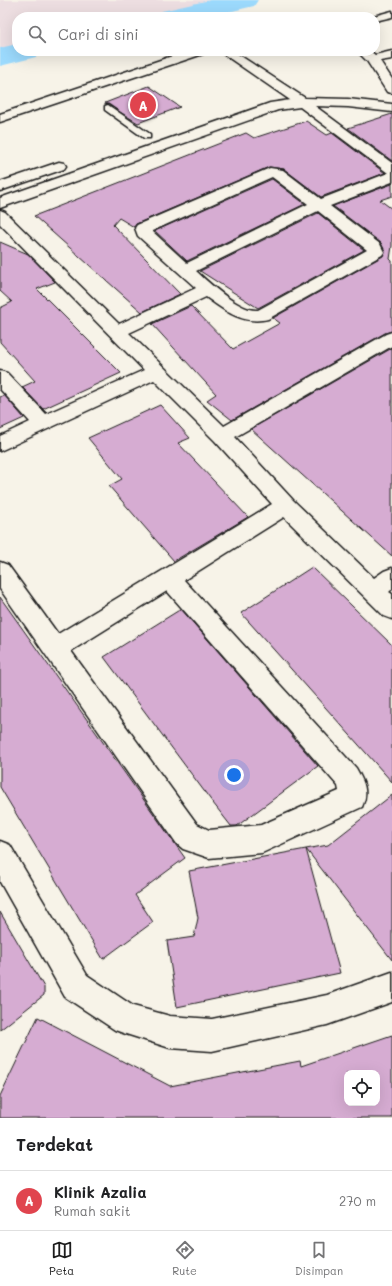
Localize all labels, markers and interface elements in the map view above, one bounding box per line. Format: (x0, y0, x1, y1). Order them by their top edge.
search box (12, 12, 380, 56)
icon: search (26, 23, 48, 45)
text: Cari di sini (58, 24, 139, 44)
pin: A (130, 90, 156, 120)
your location (224, 765, 244, 785)
map controls (344, 1070, 380, 1106)
button: locate (344, 1070, 380, 1106)
text: Terdekat (16, 1133, 93, 1155)
text: Klinik Azalia (54, 1182, 147, 1202)
text: A (24, 1192, 34, 1209)
text: 270 m (339, 1192, 376, 1209)
text: Rumah sakit (54, 1202, 130, 1219)
tab: Peta (49, 1239, 74, 1278)
tab: Rute (172, 1239, 197, 1278)
tab: Disimpan (295, 1239, 343, 1278)

